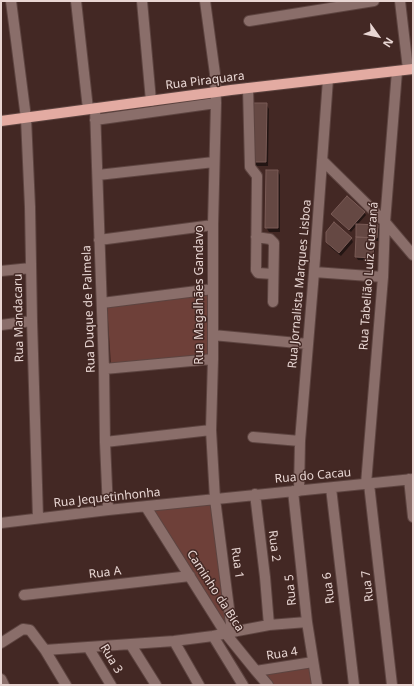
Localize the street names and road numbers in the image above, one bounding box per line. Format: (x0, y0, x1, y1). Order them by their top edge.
street label: Rua Piraquara (165, 69, 245, 93)
street label: Rua Jornalista Marques Lisboa (285, 199, 315, 369)
street label: Rua Tabelião Luiz Guaraná (357, 201, 381, 351)
street label: Rua Magalhães Gandavo (193, 225, 207, 365)
street label: Rua Duque de Palmela (80, 245, 98, 373)
street label: Rua Mandacaru (11, 274, 27, 362)
street label: Rua do Cacau (274, 465, 352, 487)
street label: Rua Jequetinhonha (53, 485, 161, 511)
street label: Rua 2 (265, 529, 283, 563)
street label: Rua 1 (228, 546, 246, 580)
street label: Caminho da Bica (183, 547, 247, 635)
street label: Rua A (88, 564, 122, 582)
street label: Rua 7 (359, 569, 377, 603)
street label: Rua 6 (320, 571, 338, 605)
street label: Rua 5 (282, 574, 300, 606)
street label: Rua 3 (97, 642, 125, 676)
street label: Rua 4 (265, 644, 299, 664)

